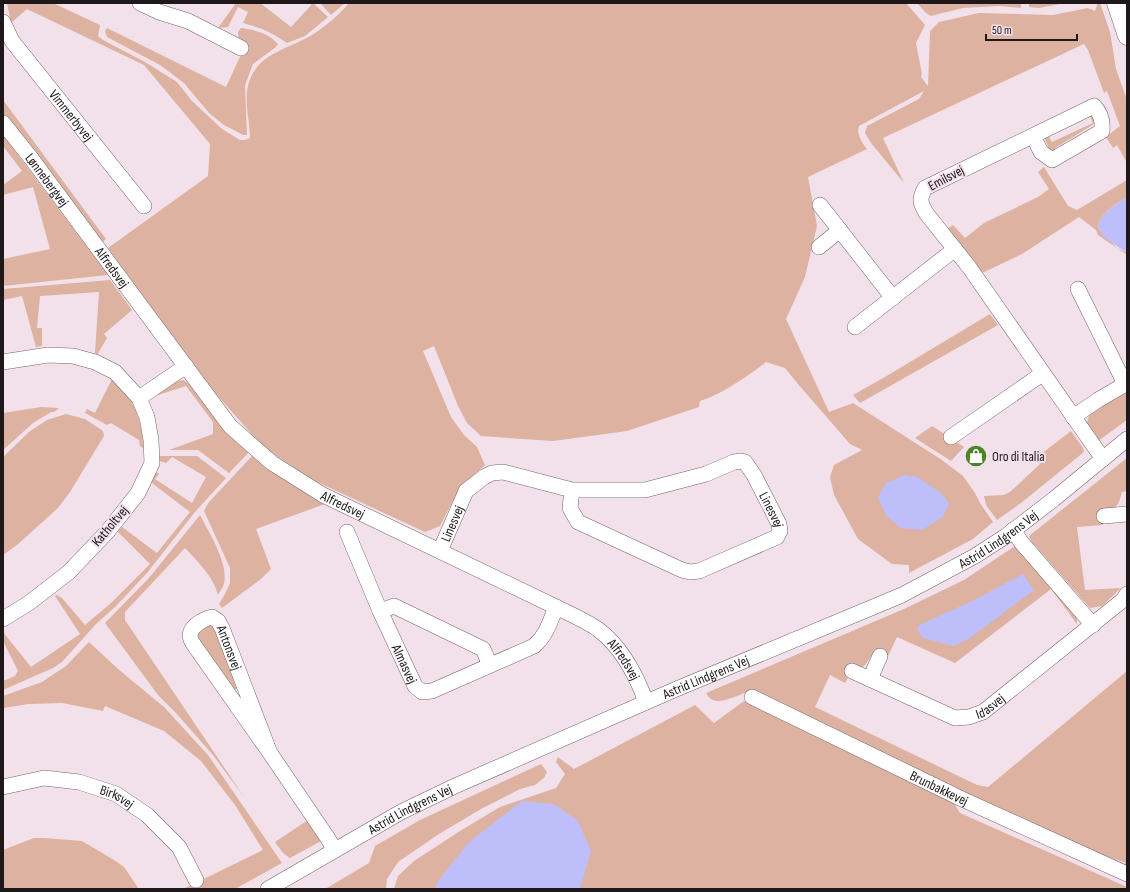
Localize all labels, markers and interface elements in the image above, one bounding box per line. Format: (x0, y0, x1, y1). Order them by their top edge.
scale bar (986, 16, 1077, 42)
text: 50 m (992, 23, 1012, 38)
street label: Vimmerbyvej (46, 86, 97, 144)
street label: Lønnebergvej (22, 150, 73, 210)
street label: Emilsvej (925, 161, 967, 195)
street label: Alfredsvej (91, 243, 133, 291)
shop icon: Oro di Italia (963, 443, 989, 469)
place label: Oro di Italia (992, 448, 1045, 465)
street label: Alfredsvej (317, 486, 368, 522)
street label: Linesvej (756, 489, 788, 528)
street label: Katholtvej (88, 502, 132, 550)
street label: Linesvej (437, 503, 467, 544)
street label: Astrid Lindgrens Vej (955, 506, 1041, 572)
street label: Antonsvej (213, 622, 246, 672)
street label: Alfredsvej (603, 634, 644, 683)
street label: Almasvej (388, 641, 421, 686)
street label: Astrid Lindgrens Vej (659, 651, 751, 703)
street label: Idasvej (973, 690, 1008, 722)
street label: Brunbakkevej (907, 767, 971, 809)
street label: Astrid Lindgrens Vej (364, 780, 455, 838)
street label: Birksvej (98, 781, 137, 812)

